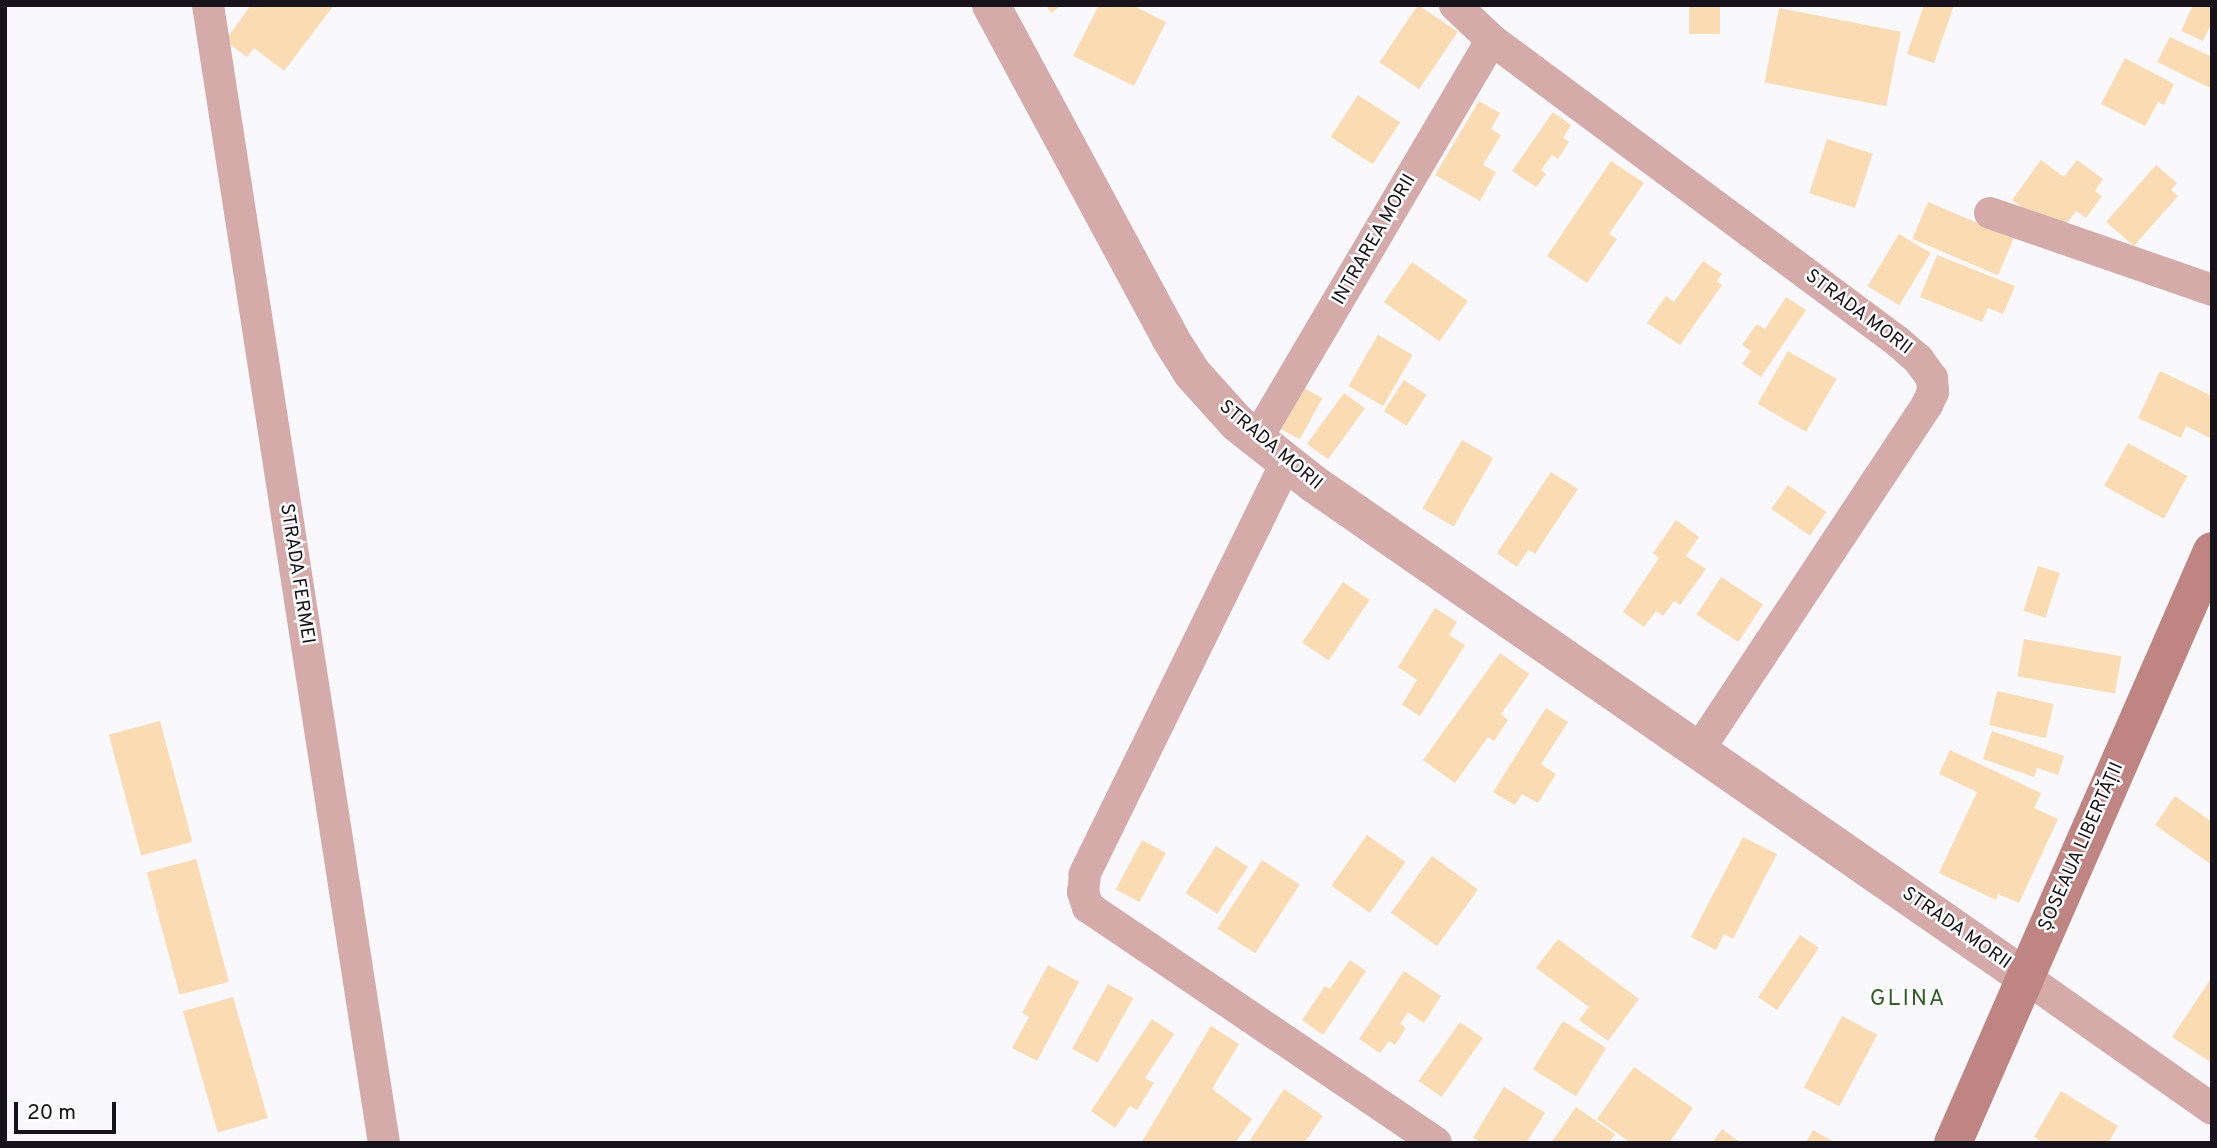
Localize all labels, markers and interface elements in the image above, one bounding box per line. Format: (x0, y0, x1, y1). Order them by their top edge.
street label: INTRAREA MORII (1328, 170, 1422, 310)
street label: STRADA MORII (1800, 265, 1916, 361)
street label: STRADA MORII (1213, 396, 1327, 496)
street label: STRADA FERMEI (274, 502, 318, 646)
street label: ȘOSEAUA LIBERTĂȚII (2034, 759, 2130, 935)
street label: STRADA MORII (1897, 883, 2015, 975)
district label: GLINA (1870, 986, 1946, 1014)
scale bar (18, 1088, 119, 1132)
text: 20 m (27, 1100, 76, 1127)

